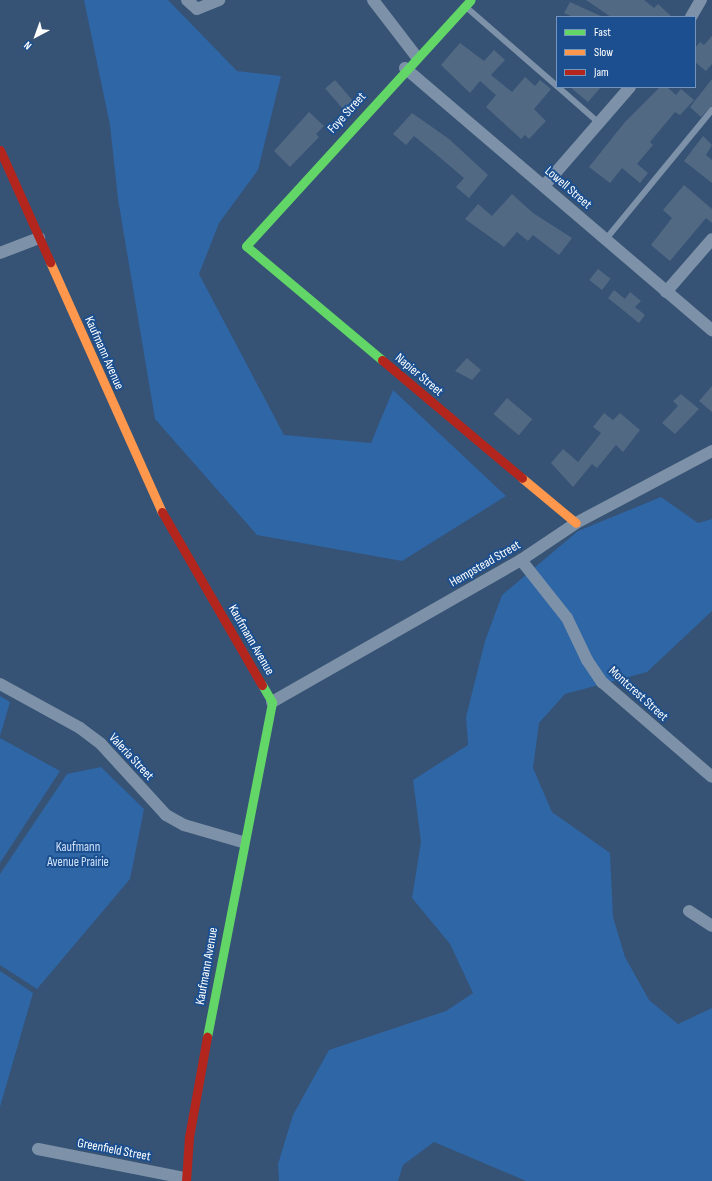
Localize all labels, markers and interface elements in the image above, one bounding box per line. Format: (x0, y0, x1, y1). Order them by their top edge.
north arrow (16, 16, 56, 56)
legend (556, 16, 696, 88)
text: Fast (594, 25, 611, 40)
text: N (21, 39, 34, 52)
text: Slow (594, 45, 613, 60)
text: Jam (594, 65, 609, 80)
street label: Foye Street (325, 89, 369, 137)
street label: Lowell Street (541, 163, 595, 213)
street label: Kaufmann Avenue (81, 314, 127, 392)
street label: Napier Street (392, 350, 446, 400)
street label: Hempstead Street (447, 537, 523, 591)
street label: Kaufmann Avenue (225, 602, 277, 678)
street label: Montcrest Street (605, 663, 671, 725)
street label: Valeria Street (105, 730, 157, 784)
park label: Kaufmann Avenue Prairie (47, 840, 109, 871)
street label: Kaufmann Avenue (193, 926, 221, 1006)
street label: Greenfield Street (76, 1135, 152, 1165)

